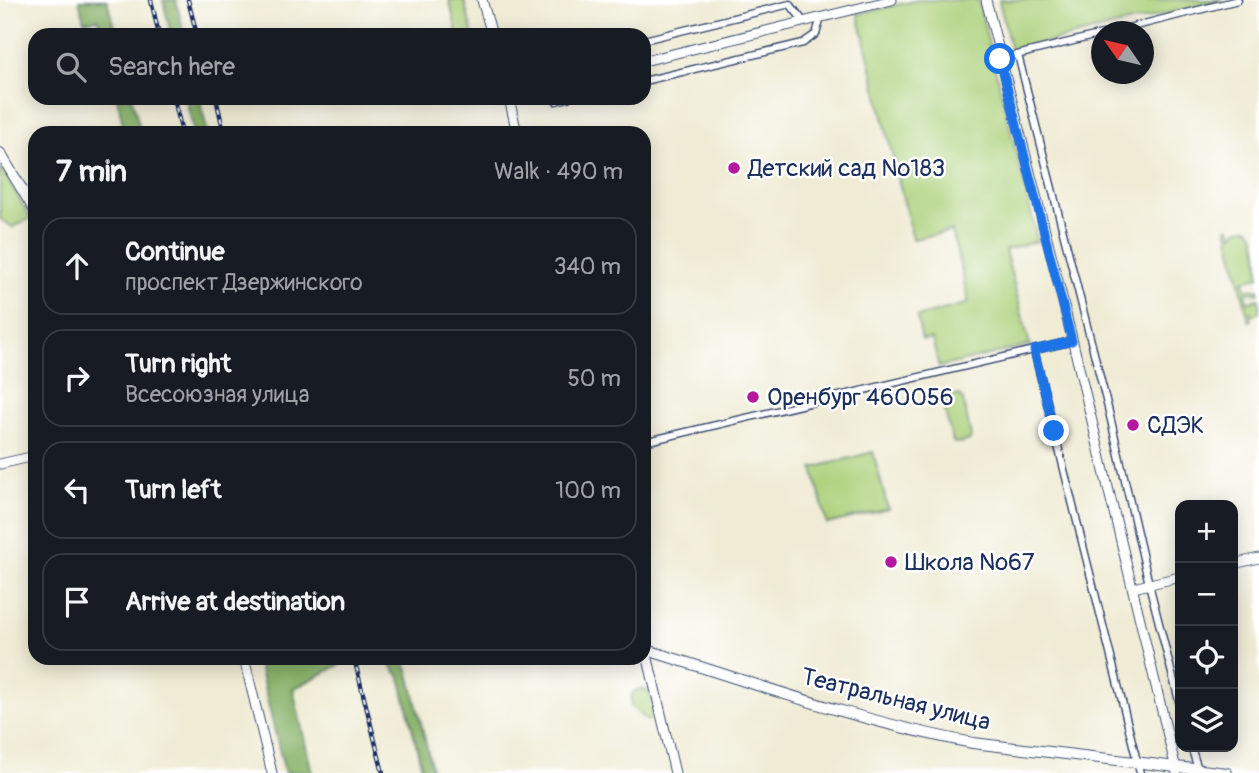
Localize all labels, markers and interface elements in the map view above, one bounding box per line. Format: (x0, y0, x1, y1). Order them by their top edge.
north arrow (1091, 21, 1154, 84)
search box (28, 28, 651, 105)
route start (984, 43, 1015, 74)
icon: search (52, 48, 90, 86)
text: Search here (108, 51, 235, 83)
text: 7 min (56, 153, 127, 190)
place label: Детский сад №183 (747, 154, 945, 183)
text: Walk · 490 m (494, 157, 623, 186)
marker: Детский сад №183 (726, 160, 742, 176)
text: Continue (125, 236, 225, 268)
icon: ahead (58, 247, 96, 285)
text: 340 m (554, 252, 621, 281)
text: проспект Дзержинского (125, 268, 363, 297)
text: Turn right (125, 348, 231, 380)
icon: right (58, 359, 96, 397)
text: 50 m (567, 364, 621, 393)
text: Всесоюзная улица (125, 380, 309, 409)
place label: Оренбург 460056 (767, 383, 954, 412)
marker: Оренбург 460056 (745, 389, 761, 405)
place label: СДЭК (1147, 411, 1204, 440)
route end (1038, 415, 1069, 446)
marker: СДЭК (1125, 417, 1141, 433)
icon: left (58, 471, 96, 509)
text: Turn left (125, 474, 221, 506)
text: 100 m (555, 476, 621, 505)
map controls (1175, 500, 1238, 752)
button: + (1175, 500, 1238, 563)
place label: Школа №67 (905, 548, 1035, 577)
marker: Школа №67 (883, 554, 899, 570)
button: − (1175, 563, 1238, 626)
icon: arrive (58, 583, 96, 621)
text: Arrive at destination (125, 586, 345, 618)
button: locate (1175, 626, 1238, 689)
street label: Театральная улица (798, 662, 993, 737)
button: layers (1175, 689, 1238, 752)

